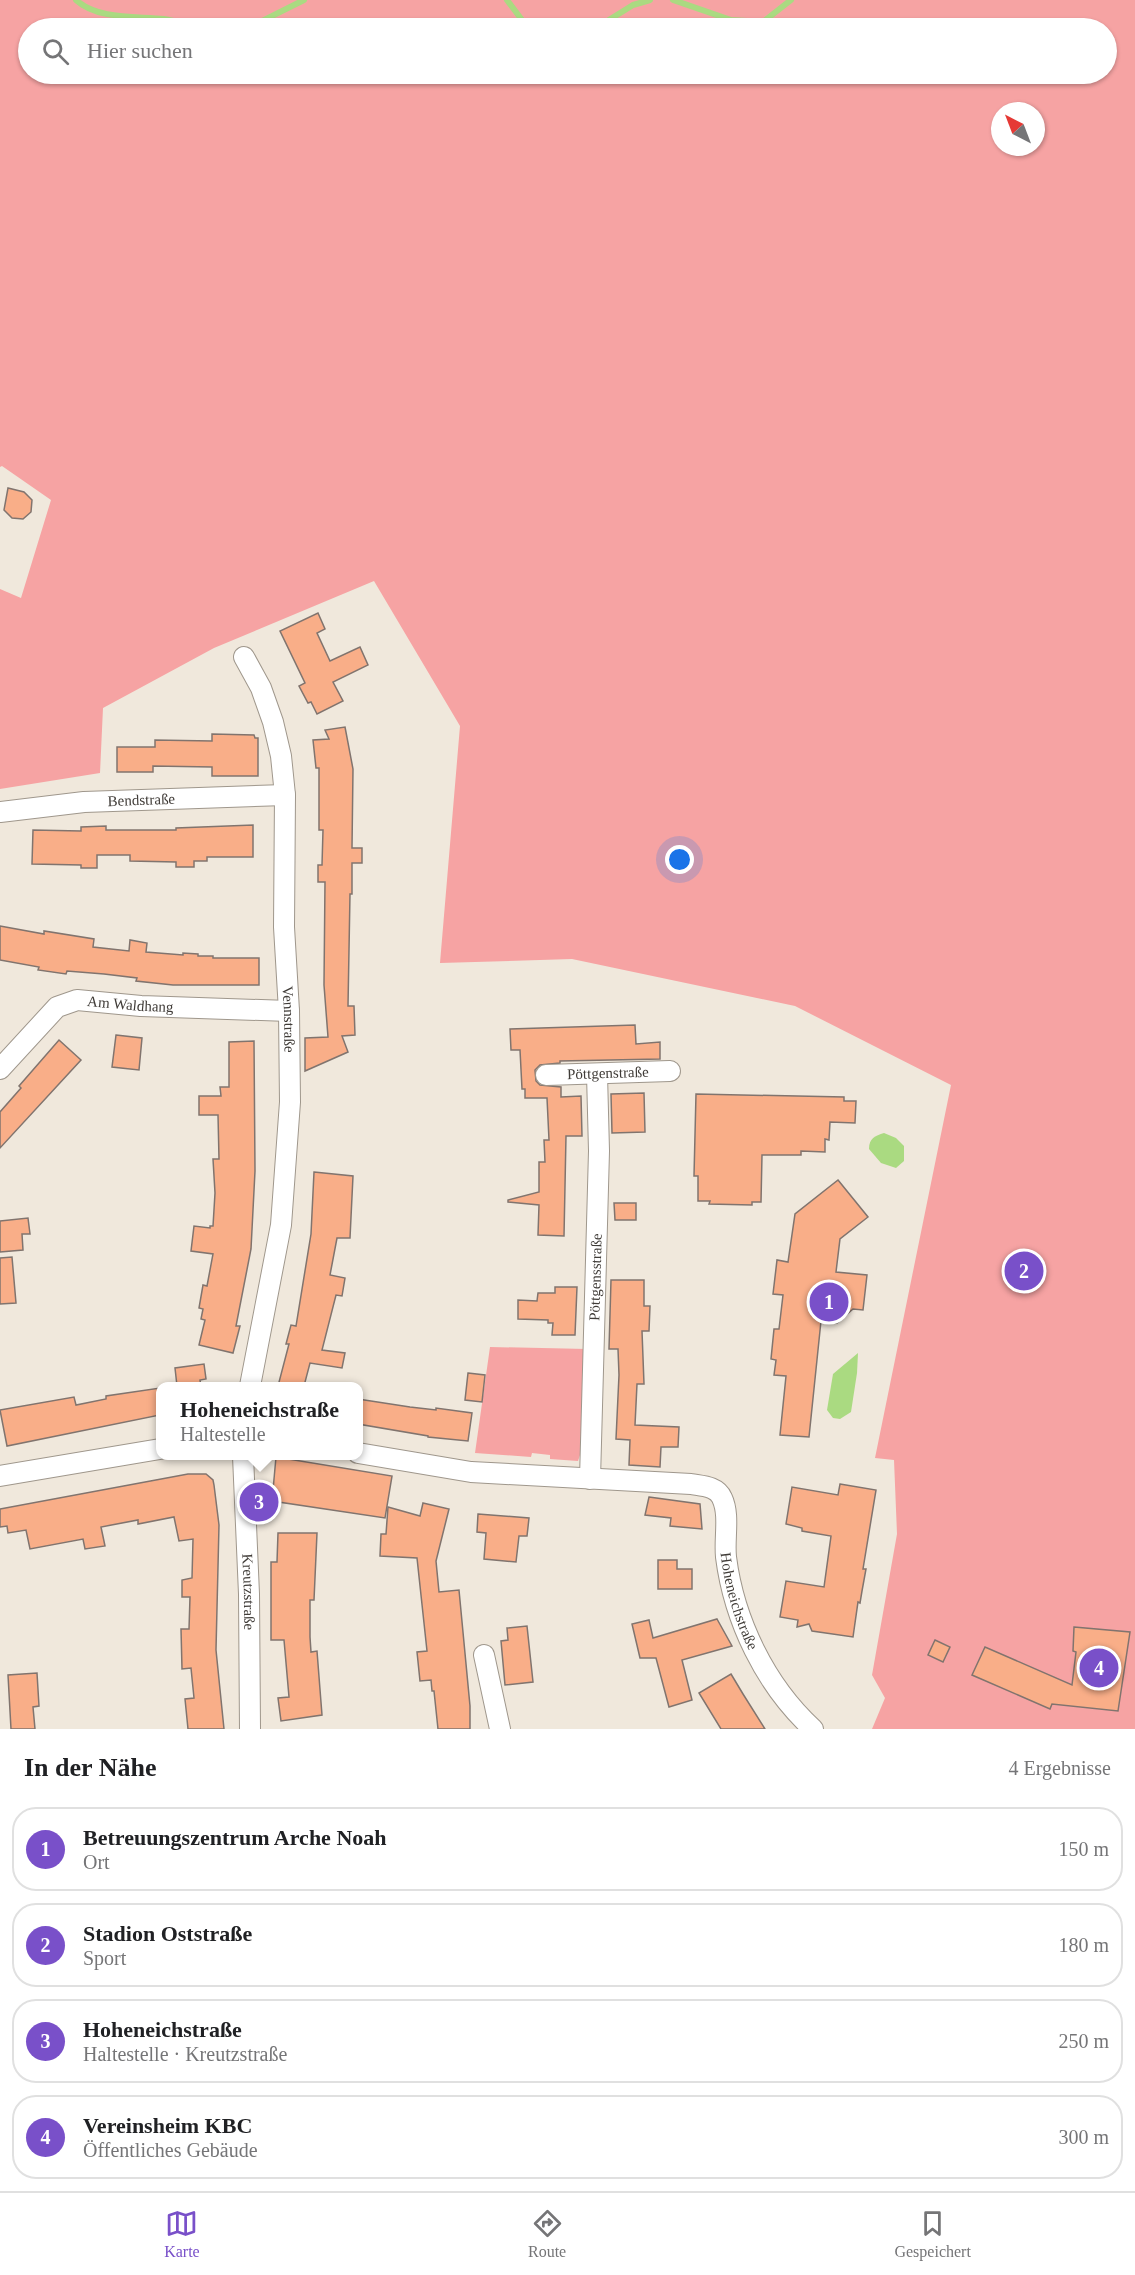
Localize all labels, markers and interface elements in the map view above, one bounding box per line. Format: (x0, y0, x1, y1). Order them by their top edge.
search box (18, 18, 1117, 84)
icon: search (39, 35, 72, 68)
text: Hier suchen (87, 38, 193, 63)
north arrow (991, 102, 1045, 156)
street label: Bendstraße (107, 791, 176, 809)
your location (665, 845, 694, 874)
street label: Vennstraße (280, 986, 297, 1053)
street label: Am Waldhang (87, 993, 174, 1015)
street label: Pöttgenstraße (567, 1064, 649, 1082)
street label: Pöttgensstraße (586, 1233, 605, 1321)
pin: 2 (1004, 1248, 1044, 1294)
pin: 1 (810, 1280, 848, 1324)
popup (156, 1382, 363, 1460)
text: Hoheneichstraße (180, 1397, 339, 1422)
text: Haltestelle (180, 1423, 266, 1445)
pin: 3 (240, 1480, 278, 1524)
street label: Hoheneichstraße (717, 1551, 761, 1653)
street label: Kreutzstraße (239, 1553, 257, 1631)
pin: 4 (1080, 1646, 1118, 1690)
text: In der Nähe (24, 1753, 156, 1782)
text: 4 Ergebnisse (1009, 1757, 1111, 1779)
text: Betreuungszentrum Arche Noah (83, 1825, 387, 1850)
text: 1 (41, 1838, 51, 1860)
text: 150 m (1058, 1838, 1109, 1860)
text: Ort (83, 1851, 110, 1873)
text: Stadion Oststraße (83, 1921, 252, 1946)
text: 2 (41, 1934, 51, 1956)
text: 180 m (1058, 1934, 1109, 1956)
text: Sport (83, 1947, 126, 1969)
text: Hoheneichstraße (83, 2017, 242, 2042)
text: 3 (41, 2030, 51, 2052)
text: 250 m (1058, 2030, 1109, 2052)
text: Haltestelle · Kreutzstraße (83, 2043, 287, 2065)
text: Vereinsheim KBC (83, 2113, 252, 2138)
text: 4 (41, 2126, 51, 2148)
text: 300 m (1058, 2126, 1109, 2148)
text: Öffentliches Gebäude (83, 2139, 258, 2161)
tab: Karte (164, 2207, 200, 2261)
tab: Route (528, 2207, 566, 2261)
tab: Gespeichert (894, 2207, 971, 2261)

